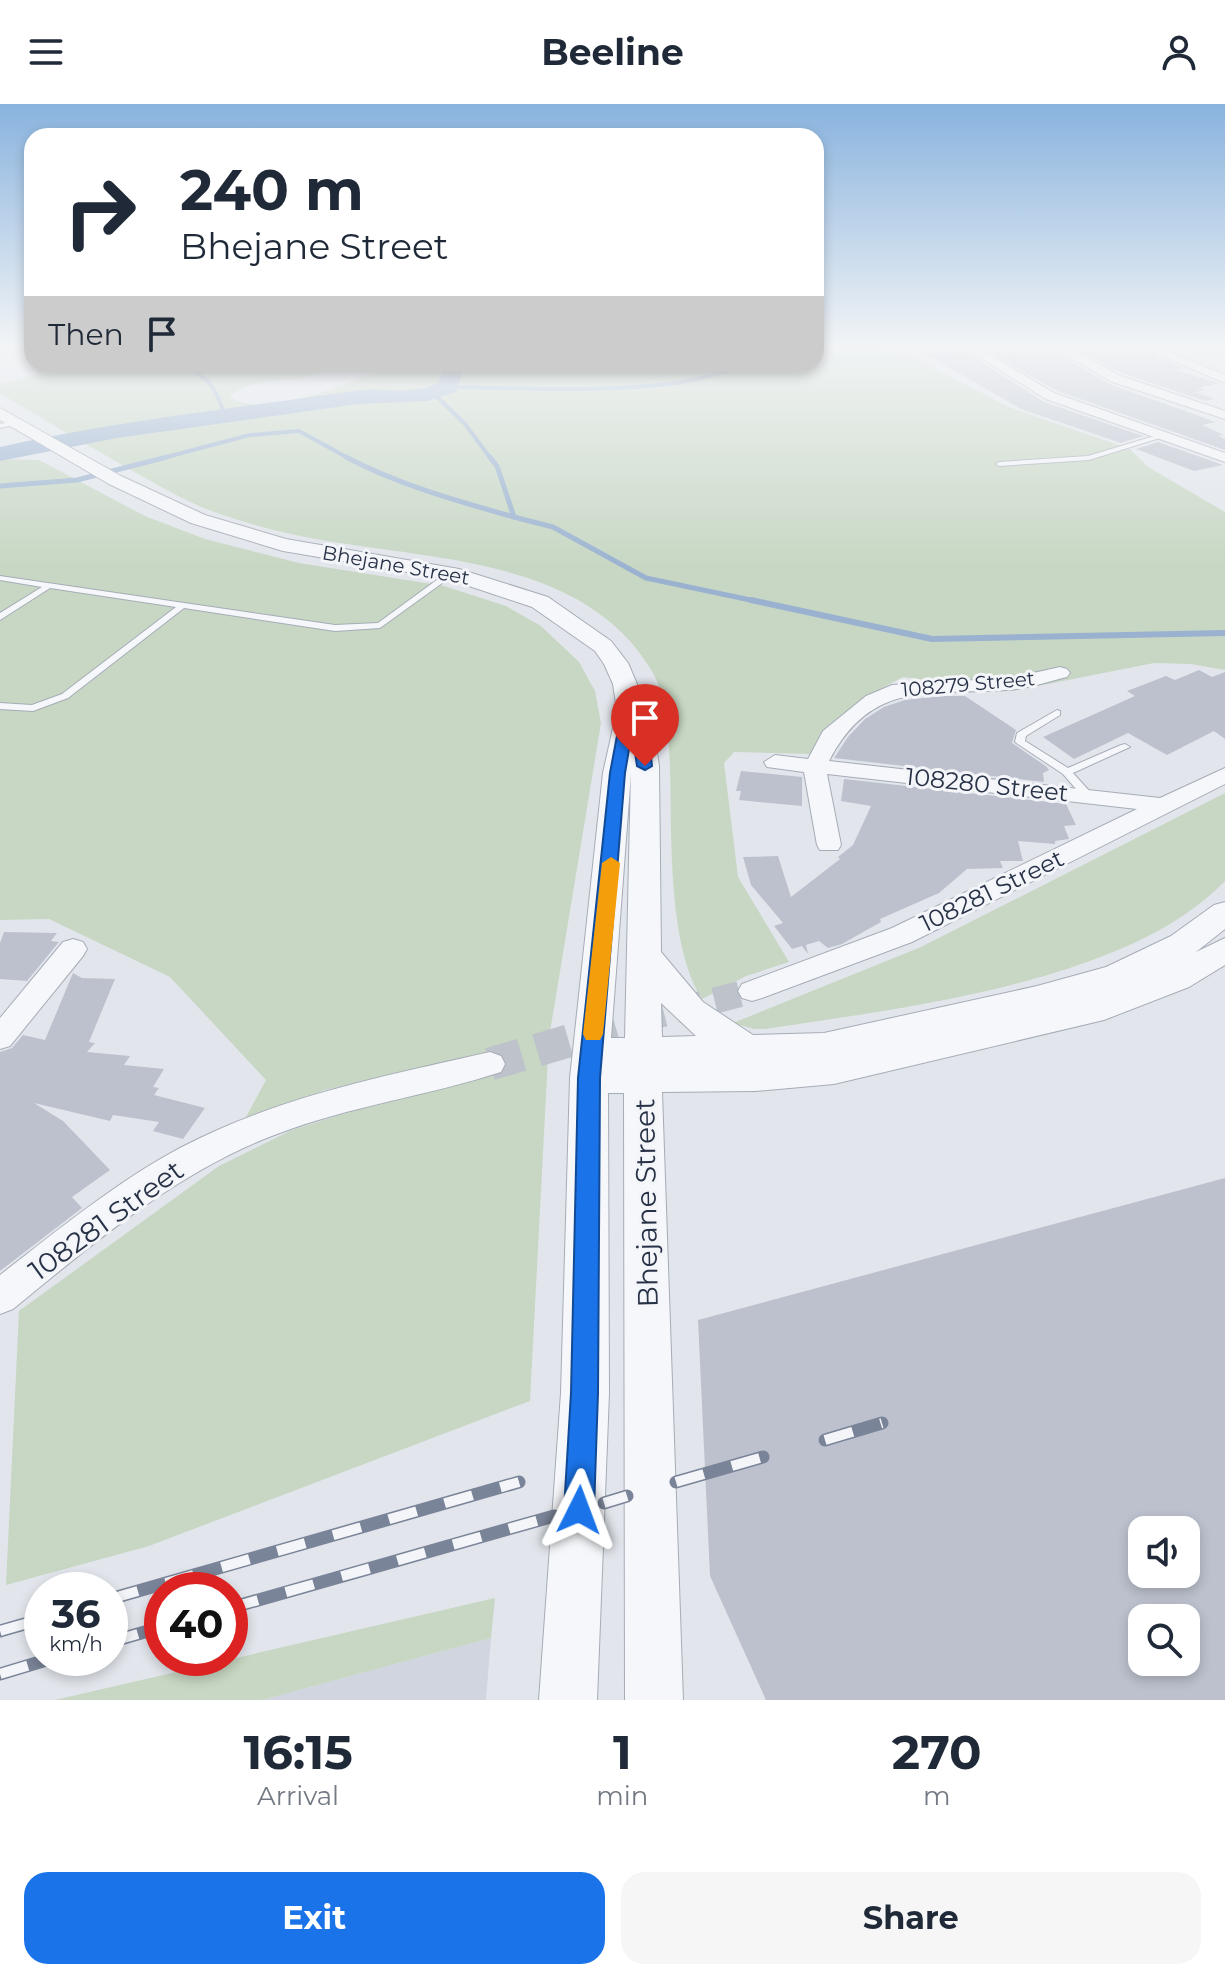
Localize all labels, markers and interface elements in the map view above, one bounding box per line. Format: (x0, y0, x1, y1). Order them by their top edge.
icon: menu (24, 30, 68, 74)
text: Beeline (541, 30, 684, 74)
icon: person (1157, 30, 1201, 74)
text: 240 m (180, 156, 364, 224)
icon: right (48, 160, 152, 264)
text: Bhejane Street (180, 224, 448, 268)
icon: arrive (140, 312, 184, 356)
text: Then (48, 316, 124, 353)
street label: Bhejane Street (320, 540, 472, 590)
street label: 108279 Street (900, 666, 1036, 702)
pin (611, 684, 679, 766)
icon: arrive (623, 696, 667, 740)
street label: 108280 Street (904, 762, 1070, 807)
street label: 108281 Street (915, 843, 1069, 938)
street label: Bhejane Street (627, 1098, 665, 1308)
street label: 108281 Street (22, 1153, 190, 1287)
position arrow (537, 1468, 621, 1552)
map controls (1128, 1516, 1200, 1676)
button: sound (1128, 1516, 1200, 1588)
speed limit sign: 40 (144, 1572, 248, 1676)
text: 36 (51, 1589, 101, 1638)
button: search (1128, 1604, 1200, 1676)
text: km/h (49, 1632, 103, 1656)
text: 16:15 (243, 1723, 353, 1781)
text: 1 (613, 1723, 632, 1781)
text: 270 (892, 1723, 982, 1781)
text: Arrival (257, 1780, 339, 1812)
text: min (596, 1780, 648, 1812)
text: m (923, 1780, 950, 1812)
button: Exit (24, 1872, 605, 1964)
button: Share (621, 1872, 1201, 1964)

